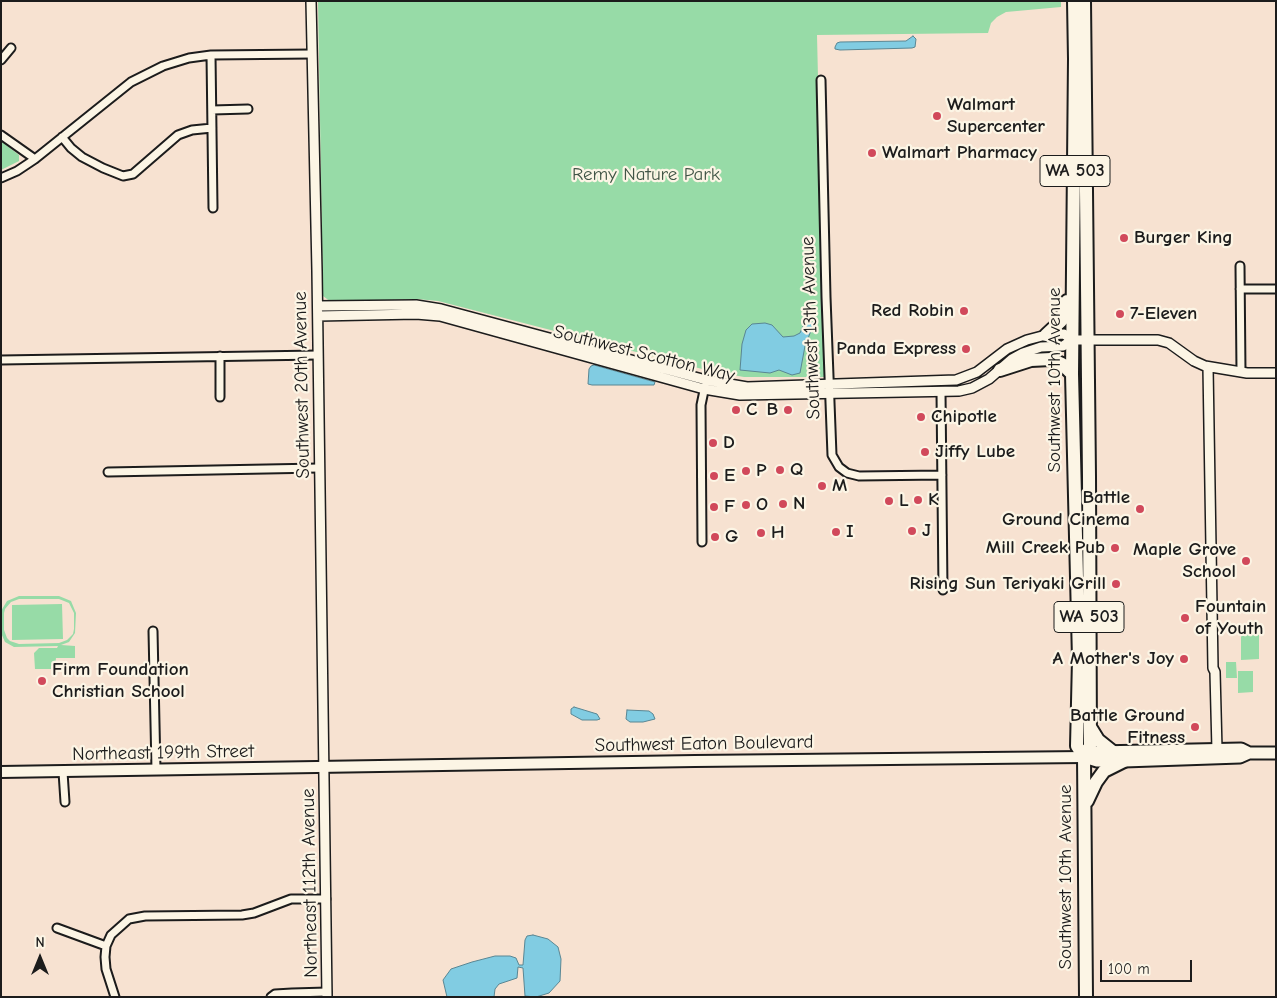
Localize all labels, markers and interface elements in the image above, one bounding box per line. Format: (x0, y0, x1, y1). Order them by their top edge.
place label: Walmart Supercenter (947, 94, 1045, 138)
marker: Walmart Supercenter (931, 110, 943, 122)
place label: Walmart Pharmacy (882, 142, 1037, 164)
marker: Walmart Pharmacy (866, 147, 878, 159)
road number: WA 503 (1040, 156, 1110, 187)
park label: Remy Nature Park (572, 164, 720, 186)
place label: Burger King (1134, 227, 1233, 249)
marker: Burger King (1118, 232, 1130, 244)
street label: Southwest 13th Avenue (796, 236, 826, 420)
street label: Southwest 10th Avenue (1044, 287, 1066, 473)
street label: Southwest 20th Avenue (289, 291, 315, 479)
place label: Red Robin (871, 300, 954, 322)
place label: 7-Eleven (1130, 303, 1197, 325)
marker: Red Robin (958, 305, 970, 317)
marker: 7-Eleven (1114, 308, 1126, 320)
street label: Southwest Scotton Way (551, 320, 737, 388)
place label: Panda Express (836, 338, 956, 360)
marker: Panda Express (960, 343, 972, 355)
place label: C (746, 399, 757, 421)
place label: B (766, 399, 778, 421)
marker: C (730, 404, 742, 416)
marker: B (782, 404, 794, 416)
place label: Chipotle (931, 406, 997, 428)
marker: Chipotle (915, 411, 927, 423)
place label: D (723, 432, 735, 454)
marker: D (707, 437, 719, 449)
place label: Jiffy Lube (935, 441, 1015, 463)
marker: Jiffy Lube (919, 446, 931, 458)
place label: Q (790, 459, 803, 481)
place label: P (756, 460, 767, 482)
marker: Q (774, 464, 786, 476)
place label: E (724, 465, 735, 487)
marker: P (740, 465, 752, 477)
marker: E (708, 470, 720, 482)
place label: M (832, 475, 847, 497)
marker: M (816, 480, 828, 492)
place label: Battle Ground Cinema (1002, 487, 1130, 531)
place label: K (928, 489, 939, 511)
place label: L (899, 490, 909, 512)
place label: N (793, 493, 805, 515)
place label: O (756, 494, 768, 516)
marker: K (912, 494, 924, 506)
marker: L (883, 495, 895, 507)
place label: F (724, 496, 735, 518)
marker: N (777, 498, 789, 510)
marker: O (740, 499, 752, 511)
marker: F (708, 501, 720, 513)
marker: Battle Ground Cinema (1134, 503, 1146, 515)
place label: J (922, 520, 931, 542)
place label: I (846, 521, 854, 543)
place label: H (771, 522, 785, 544)
marker: J (906, 525, 918, 537)
place label: G (725, 526, 738, 548)
marker: I (830, 526, 842, 538)
marker: H (755, 527, 767, 539)
marker: G (709, 531, 721, 543)
place label: Mill Creek Pub (986, 537, 1105, 559)
place label: Maple Grove School (1133, 539, 1236, 583)
marker: Mill Creek Pub (1109, 542, 1121, 554)
marker: Maple Grove School (1240, 555, 1252, 567)
place label: Rising Sun Teriyaki Grill (909, 573, 1106, 595)
marker: Rising Sun Teriyaki Grill (1110, 578, 1122, 590)
place label: Fountain of Youth (1195, 596, 1266, 640)
road number: WA 503 (1054, 602, 1124, 632)
marker: Fountain of Youth (1179, 612, 1191, 624)
place label: A Mother's Joy (1052, 648, 1174, 670)
marker: A Mother's Joy (1178, 653, 1190, 665)
place label: Firm Foundation Christian School (52, 659, 189, 703)
marker: Firm Foundation Christian School (36, 675, 48, 687)
place label: Battle Ground Fitness (1070, 705, 1185, 749)
marker: Battle Ground Fitness (1189, 721, 1201, 733)
street label: Southwest Eaton Boulevard (594, 731, 814, 757)
street label: Northeast 199th Street (72, 740, 254, 766)
street label: Southwest 10th Avenue (1055, 784, 1077, 970)
street label: Northeast 112th Avenue (297, 788, 323, 978)
north arrow (15, 933, 65, 983)
text: N (35, 934, 45, 951)
scale bar (1102, 950, 1194, 982)
text: 100 m (1108, 960, 1150, 978)

